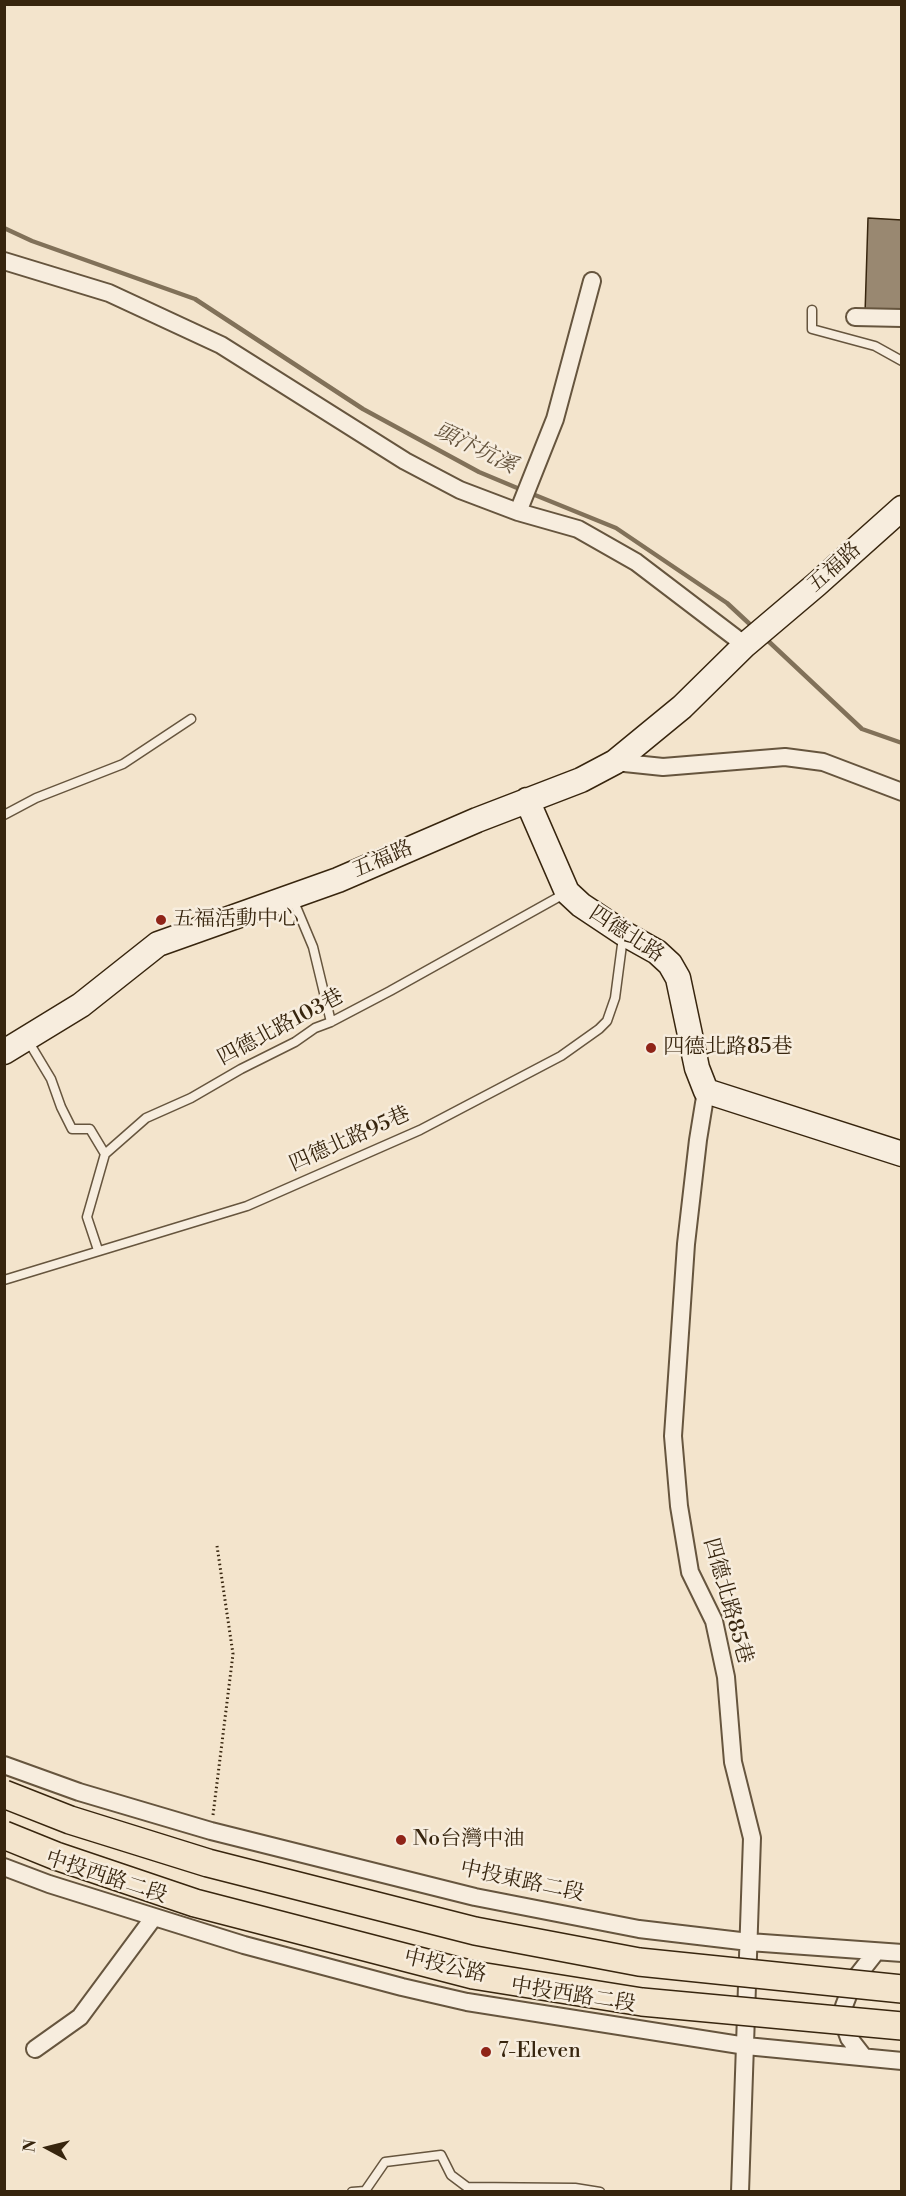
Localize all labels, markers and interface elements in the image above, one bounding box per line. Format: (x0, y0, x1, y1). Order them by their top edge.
water label: 頭汴坑溪 (430, 418, 520, 480)
street label: 五福路 (803, 538, 867, 598)
street label: 五福路 (349, 836, 417, 884)
street label: 四德北路 (584, 902, 668, 968)
place label: 五福活動中心 (173, 907, 299, 933)
marker: 五福活動中心 (154, 913, 168, 927)
street label: 四德北路103巷 (214, 984, 348, 1072)
place label: 四德北路85巷 (663, 1035, 792, 1061)
marker: 四德北路85巷 (644, 1041, 658, 1055)
street label: 四德北路95巷 (286, 1102, 414, 1178)
street label: 四德北路85巷 (697, 1535, 757, 1667)
place label: No台灣中油 (413, 1827, 524, 1853)
marker: No台灣中油 (394, 1833, 408, 1847)
street label: 中投西路二段 (42, 1847, 170, 1909)
street label: 中投東路二段 (458, 1857, 586, 1907)
street label: 中投公路 (401, 1945, 489, 1989)
street label: 中投西路二段 (509, 1974, 637, 2018)
place label: 7-Eleven (498, 2039, 581, 2065)
marker: 7-Eleven (479, 2045, 493, 2059)
north arrow (18, 2118, 78, 2178)
text: N (19, 2138, 41, 2153)

